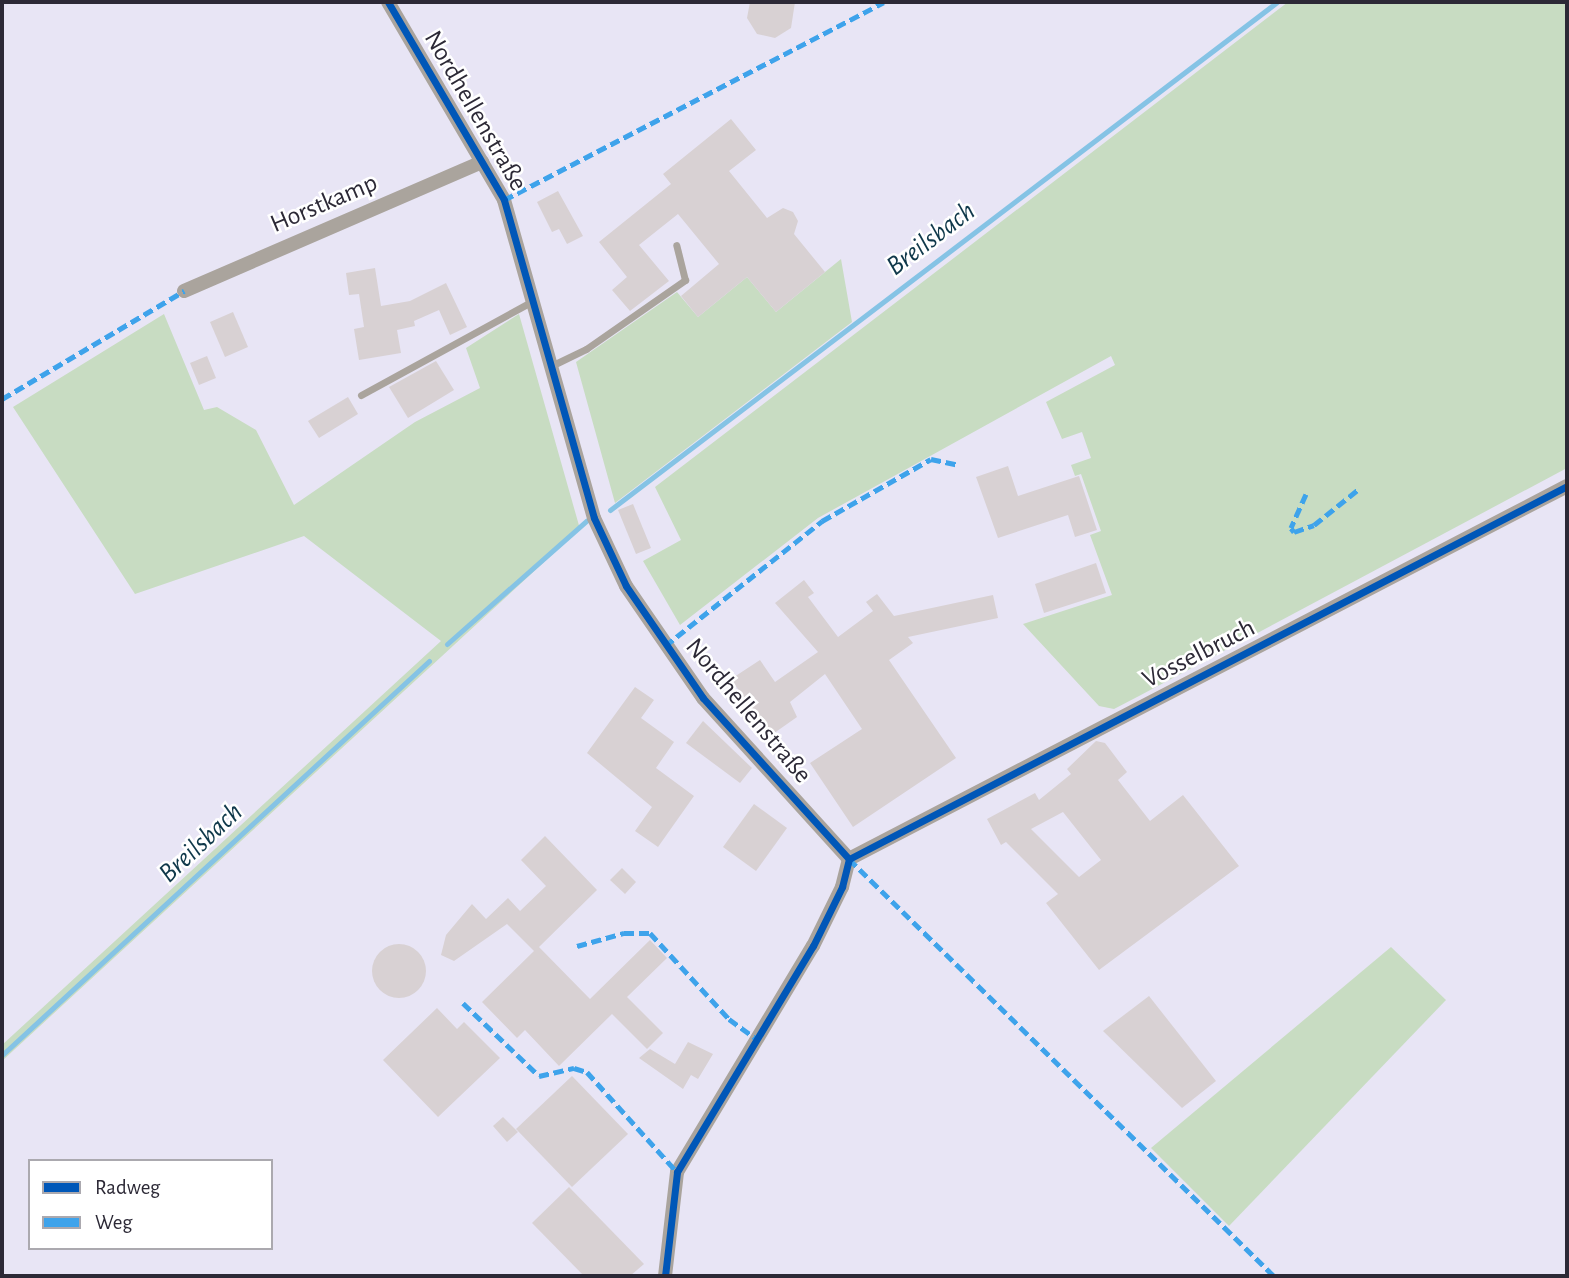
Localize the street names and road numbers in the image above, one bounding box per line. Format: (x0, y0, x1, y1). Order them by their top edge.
street label: Nordhellenstraße (417, 25, 533, 197)
street label: Horstkamp (266, 168, 382, 240)
street label: Vosselbruch (1137, 612, 1261, 696)
street label: Nordhellenstraße (678, 632, 818, 790)

